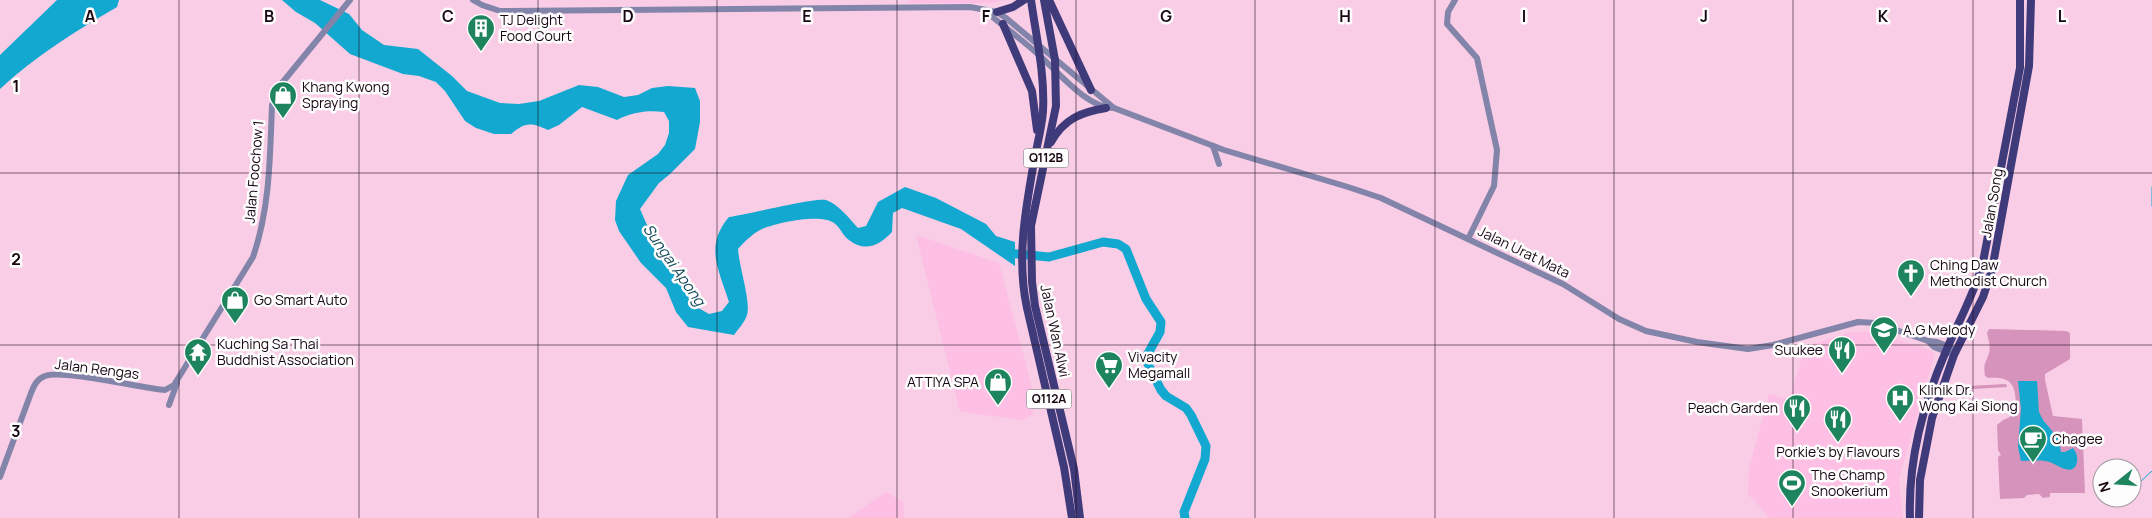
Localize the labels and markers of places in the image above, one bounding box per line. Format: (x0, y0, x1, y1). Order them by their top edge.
place label: TJ Delight Food Court (500, 10, 572, 45)
building icon: TJ Delight Food Court (466, 13, 496, 52)
place label: Khang Kwong Spraying (302, 77, 389, 112)
shop icon: Khang Kwong Spraying (268, 80, 298, 119)
place label: Ching Daw Methodist Church (1930, 255, 2047, 290)
church icon: Ching Daw Methodist Church (1896, 258, 1926, 297)
shop icon: Go Smart Auto (220, 285, 250, 324)
place label: Go Smart Auto (254, 290, 347, 309)
school or university icon: A.G Melody (1869, 315, 1899, 354)
place label: A.G Melody (1903, 320, 1976, 339)
place label: Kuching Sa Thai Buddhist Association (217, 334, 354, 369)
restaurant icon: Suukee (1827, 335, 1857, 374)
temple icon: Kuching Sa Thai Buddhist Association (183, 337, 213, 376)
place label: Suukee (1775, 340, 1823, 359)
place label: Vivacity Megamall (1128, 347, 1190, 382)
supermarket icon: Vivacity Megamall (1094, 350, 1124, 389)
shop icon: ATTIYA SPA (983, 367, 1013, 406)
place label: ATTIYA SPA (907, 372, 979, 391)
place label: Klinik Dr. Wong Kai Siong (1919, 380, 2018, 415)
hospital icon: Klinik Dr. Wong Kai Siong (1885, 383, 1915, 422)
restaurant icon: Peach Garden (1782, 393, 1812, 432)
place label: Peach Garden (1688, 398, 1778, 417)
restaurant icon: Porkie's by Flavours (1823, 404, 1853, 443)
cafe icon: Chagee (2018, 424, 2048, 463)
place label: Chagee (2052, 429, 2103, 448)
place label: Porkie's by Flavours (1776, 442, 1900, 461)
place label: The Champ Snookerium (1811, 465, 1888, 500)
sports icon: The Champ Snookerium (1777, 468, 1807, 507)

